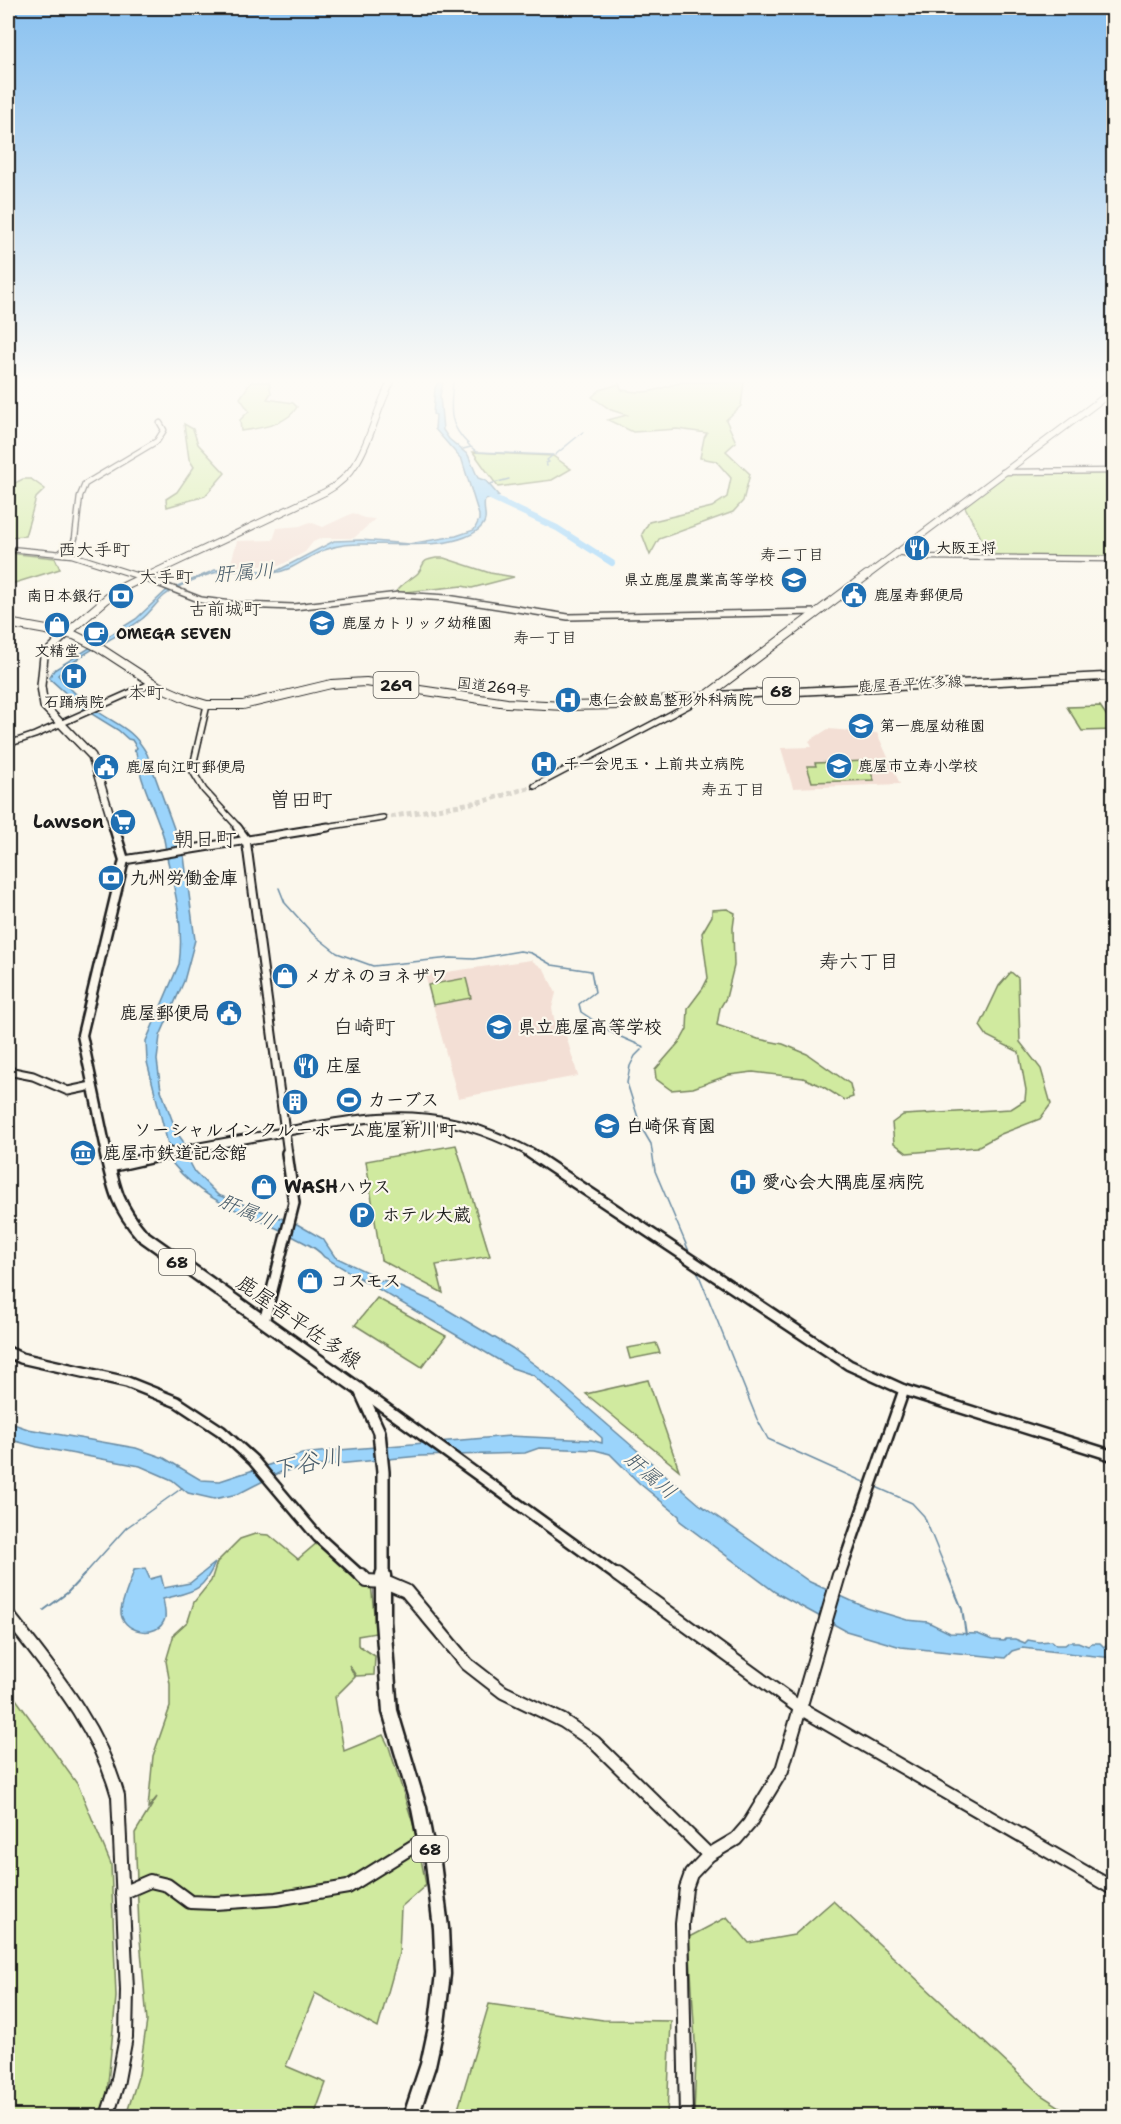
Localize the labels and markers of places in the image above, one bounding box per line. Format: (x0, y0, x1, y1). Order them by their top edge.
restaurant icon: 大阪王将 (902, 533, 932, 563)
place label: 大阪王将 (936, 538, 996, 558)
school or university icon: 県立鹿屋農業高等学校 (779, 565, 809, 595)
place label: 県立鹿屋農業高等学校 (624, 570, 774, 590)
public building icon: 鹿屋寿郵便局 (839, 580, 869, 610)
bank icon: 南日本銀行 (106, 581, 136, 611)
place label: 鹿屋寿郵便局 (874, 585, 964, 605)
place label: 南日本銀行 (27, 586, 102, 606)
school or university icon: 鹿屋カトリック幼稚園 (307, 608, 337, 638)
shop icon: 文精堂 (42, 610, 72, 640)
place label: 鹿屋カトリック幼稚園 (342, 613, 492, 633)
cafe icon: OMEGA SEVEN (81, 619, 111, 649)
place label: OMEGA SEVEN (116, 624, 231, 644)
place label: 文精堂 (34, 641, 80, 661)
hospital icon: 石踊病院 (59, 661, 89, 691)
hospital icon: 恵仁会鮫島整形外科病院 (553, 685, 583, 715)
place label: 恵仁会鮫島整形外科病院 (588, 690, 753, 710)
place label: 石踊病院 (44, 692, 104, 712)
school or university icon: 第一鹿屋幼稚園 (846, 711, 876, 741)
place label: 第一鹿屋幼稚園 (880, 716, 985, 736)
hospital icon: 千一会児玉・上前共立病院 (529, 749, 559, 779)
school or university icon: 鹿屋市立寿小学校 (824, 751, 854, 781)
public building icon: 鹿屋向江町郵便局 (91, 752, 121, 782)
place label: 千一会児玉・上前共立病院 (564, 754, 744, 774)
place label: 鹿屋市立寿小学校 (858, 756, 978, 776)
place label: 鹿屋向江町郵便局 (126, 757, 246, 777)
supermarket icon: Lawson (108, 807, 138, 837)
place label: Lawson (33, 810, 104, 834)
bank icon: 九州労働金庫 (96, 863, 126, 893)
place label: 九州労働金庫 (130, 866, 238, 890)
shop icon: メガネのヨネザワ (270, 961, 300, 991)
place label: メガネのヨネザワ (304, 964, 448, 988)
public building icon: 鹿屋郵便局 (214, 998, 244, 1028)
place label: 鹿屋郵便局 (120, 1001, 210, 1025)
school or university icon: 県立鹿屋高等学校 (484, 1012, 514, 1042)
place label: 県立鹿屋高等学校 (518, 1015, 662, 1039)
restaurant icon: 庄屋 (291, 1051, 321, 1081)
place label: 庄屋 (326, 1054, 362, 1078)
sports icon: カーブス (334, 1085, 364, 1115)
building icon: ソーシャルインクルーホーム鹿屋新川町 (280, 1087, 310, 1117)
place label: カーブス (368, 1088, 439, 1112)
school or university icon: 白崎保育園 (592, 1111, 622, 1141)
place label: 白崎保育園 (626, 1114, 716, 1138)
place label: ソーシャルインクルーホーム鹿屋新川町 (134, 1118, 456, 1142)
museum icon: 鹿屋市鉄道記念館 (68, 1138, 98, 1168)
place label: 鹿屋市鉄道記念館 (103, 1141, 247, 1165)
hospital icon: 愛心会大隅鹿屋病院 (728, 1167, 758, 1197)
place label: 愛心会大隅鹿屋病院 (762, 1170, 924, 1194)
shop icon: WASHハウス (249, 1172, 279, 1202)
place label: WASHハウス (284, 1175, 391, 1199)
parking icon: ホテル大蔵 (347, 1200, 377, 1230)
place label: ホテル大蔵 (382, 1203, 471, 1227)
shop icon: コスモス (295, 1266, 325, 1296)
place label: コスモス (330, 1269, 401, 1293)

